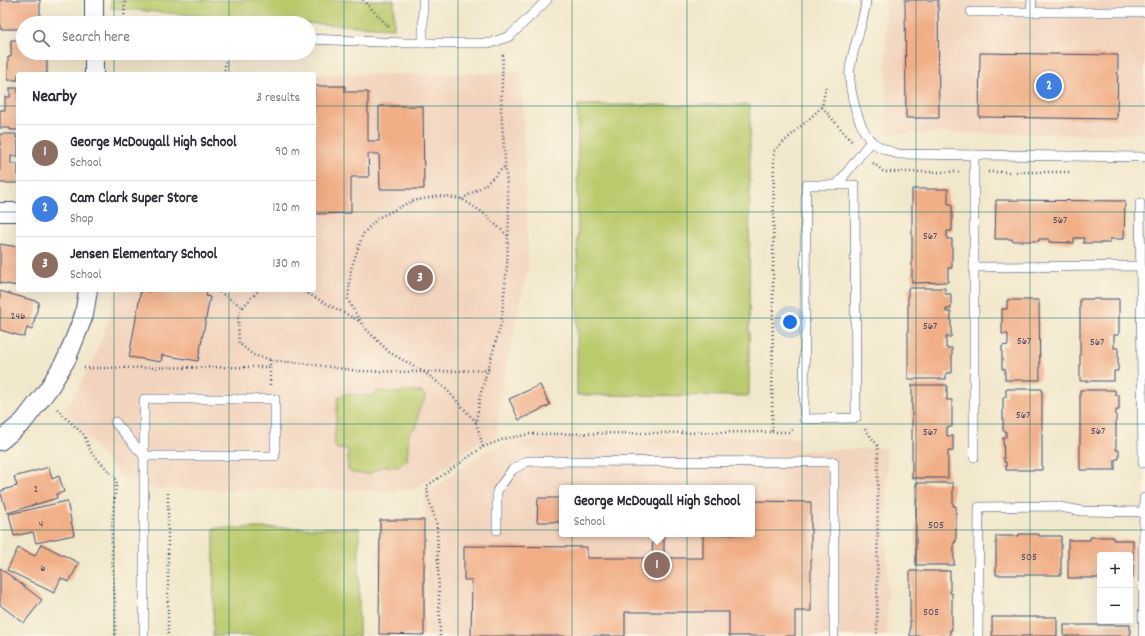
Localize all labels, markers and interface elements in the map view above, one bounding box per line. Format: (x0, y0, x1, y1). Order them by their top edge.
search box (16, 16, 316, 60)
icon: search (30, 27, 52, 49)
text: Search here (62, 27, 130, 49)
pin: 2 (1036, 71, 1062, 101)
text: Nearby (32, 86, 76, 110)
text: 3 results (256, 89, 300, 108)
text: George McDougall High School (70, 132, 237, 154)
text: 1 (44, 143, 46, 162)
text: 90 m (275, 143, 300, 162)
text: School (70, 154, 102, 173)
text: Cam Clark Super Store (70, 188, 198, 210)
text: 2 (42, 199, 48, 218)
text: 120 m (272, 199, 300, 218)
text: Shop (70, 210, 93, 229)
house number: 567 (1053, 213, 1067, 229)
house number: 567 (923, 229, 937, 245)
text: Jensen Elementary School (70, 244, 217, 266)
text: 3 (42, 255, 48, 274)
text: 130 m (272, 255, 300, 274)
pin: 3 (407, 263, 433, 293)
text: School (70, 266, 102, 285)
house number: 246 (11, 309, 25, 325)
your location (780, 312, 800, 332)
house number: 567 (923, 319, 937, 335)
house number: 567 (1017, 334, 1031, 350)
house number: 567 (1090, 335, 1104, 351)
house number: 567 (1016, 408, 1030, 424)
house number: 567 (1091, 424, 1105, 440)
house number: 567 (923, 425, 937, 441)
house number: 2 (34, 482, 39, 498)
popup (559, 485, 755, 537)
text: George McDougall High School (574, 491, 740, 513)
text: School (574, 513, 605, 532)
house number: 4 (39, 517, 43, 533)
house number: 505 (928, 518, 944, 534)
pin: 1 (644, 550, 670, 580)
house number: 505 (1021, 550, 1037, 566)
map controls (1097, 552, 1133, 624)
button: + (1097, 552, 1133, 588)
house number: 6 (40, 561, 46, 577)
button: − (1097, 588, 1133, 624)
house number: 505 (923, 605, 939, 621)

